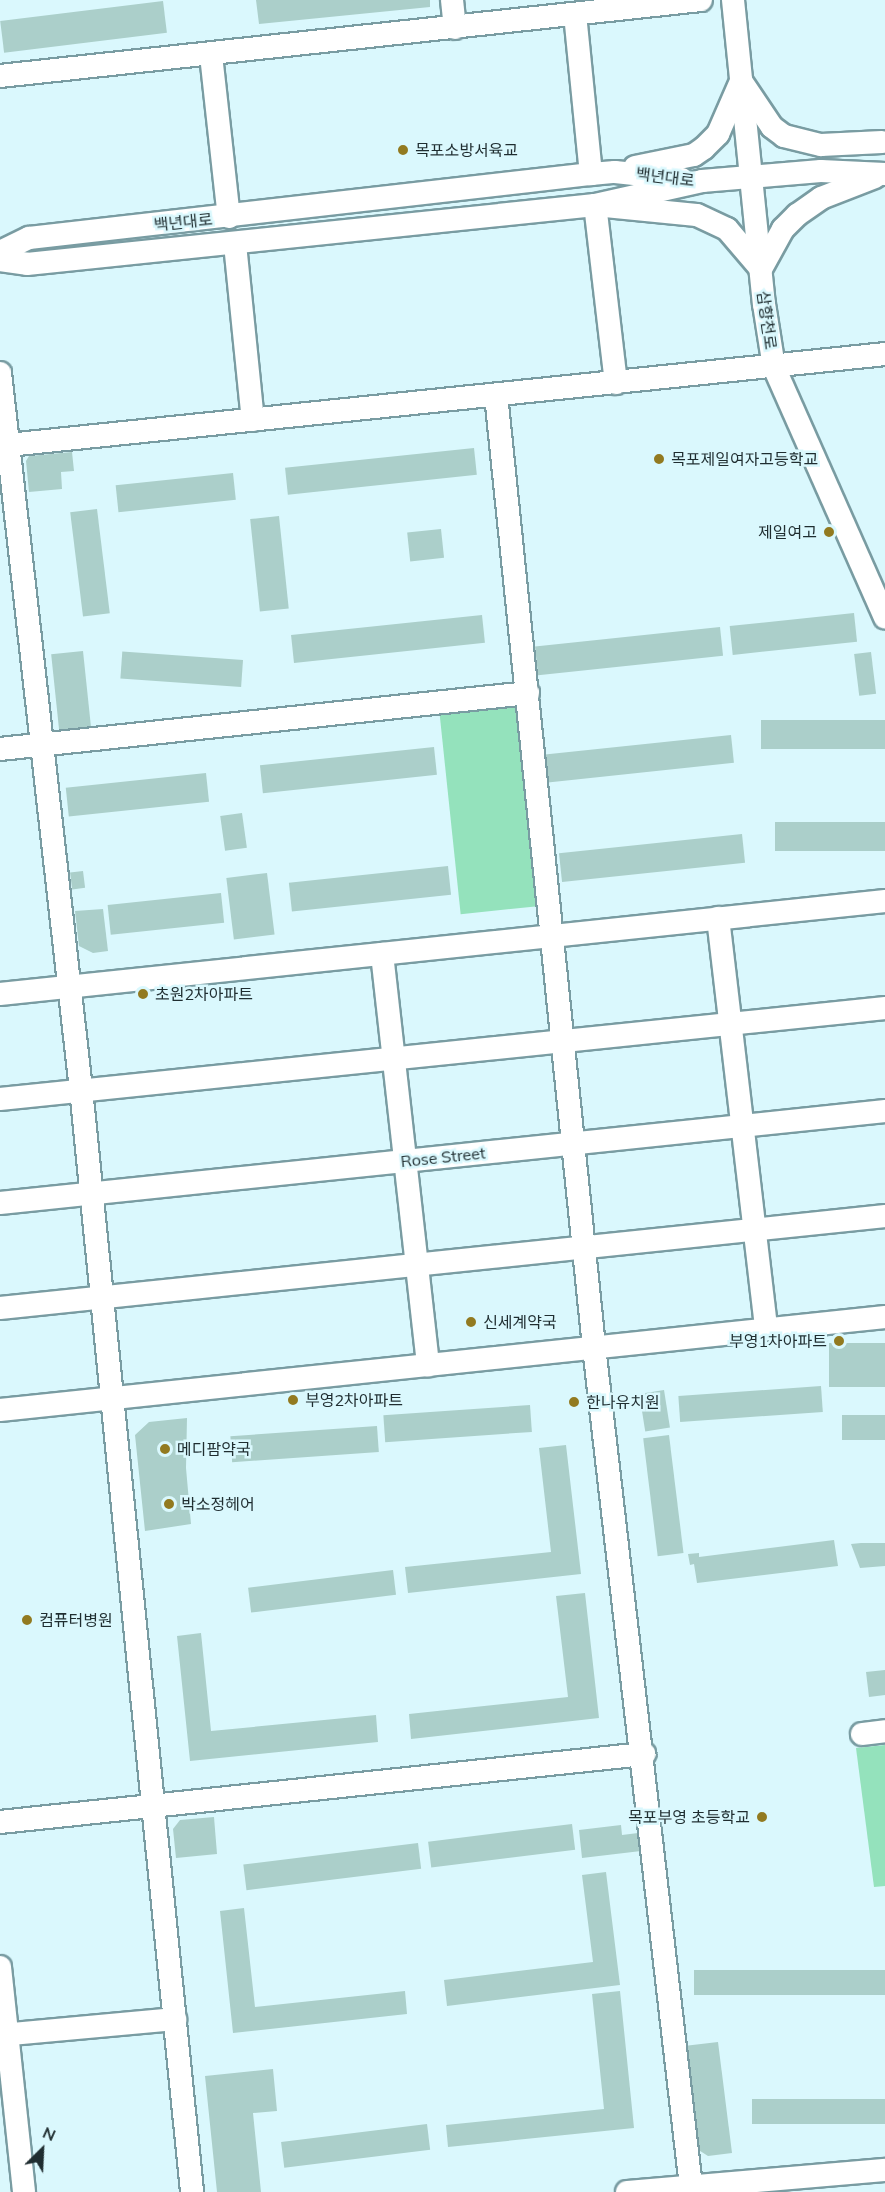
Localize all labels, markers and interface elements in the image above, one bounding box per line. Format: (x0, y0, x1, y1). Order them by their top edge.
place label: 목포소방서육교 (415, 140, 518, 160)
marker: 목포소방서육교 (396, 143, 410, 157)
street label: 백년대로 (635, 164, 695, 190)
street label: 백년대로 (153, 209, 213, 235)
street label: 삼향천로 (753, 290, 781, 350)
place label: 목포제일여자고등학교 (671, 449, 818, 469)
marker: 목포제일여자고등학교 (652, 452, 666, 466)
place label: 제일여고 (758, 522, 817, 542)
marker: 제일여고 (822, 525, 836, 539)
place label: 초원2차아파트 (155, 984, 253, 1004)
marker: 초원2차아파트 (136, 987, 150, 1001)
street label: Rose Street (400, 1143, 486, 1171)
place label: 신세계약국 (483, 1312, 557, 1332)
marker: 신세계약국 (464, 1315, 478, 1329)
place label: 부영1차아파트 (729, 1331, 827, 1351)
marker: 부영1차아파트 (832, 1334, 846, 1348)
place label: 부영2차아파트 (305, 1390, 403, 1410)
place label: 한나유치원 (586, 1392, 660, 1412)
marker: 부영2차아파트 (286, 1393, 300, 1407)
marker: 한나유치원 (567, 1395, 581, 1409)
place label: 메디팜약국 (177, 1439, 251, 1459)
marker: 메디팜약국 (158, 1442, 172, 1456)
place label: 박소정헤어 (181, 1494, 255, 1514)
marker: 박소정헤어 (162, 1497, 176, 1511)
place label: 컴퓨터병원 (39, 1610, 113, 1630)
marker: 컴퓨터병원 (20, 1613, 34, 1627)
place label: 목포부영 초등학교 (628, 1807, 750, 1827)
marker: 목포부영 초등학교 (755, 1810, 769, 1824)
north arrow (12, 2120, 72, 2180)
text: N (40, 2122, 59, 2145)

